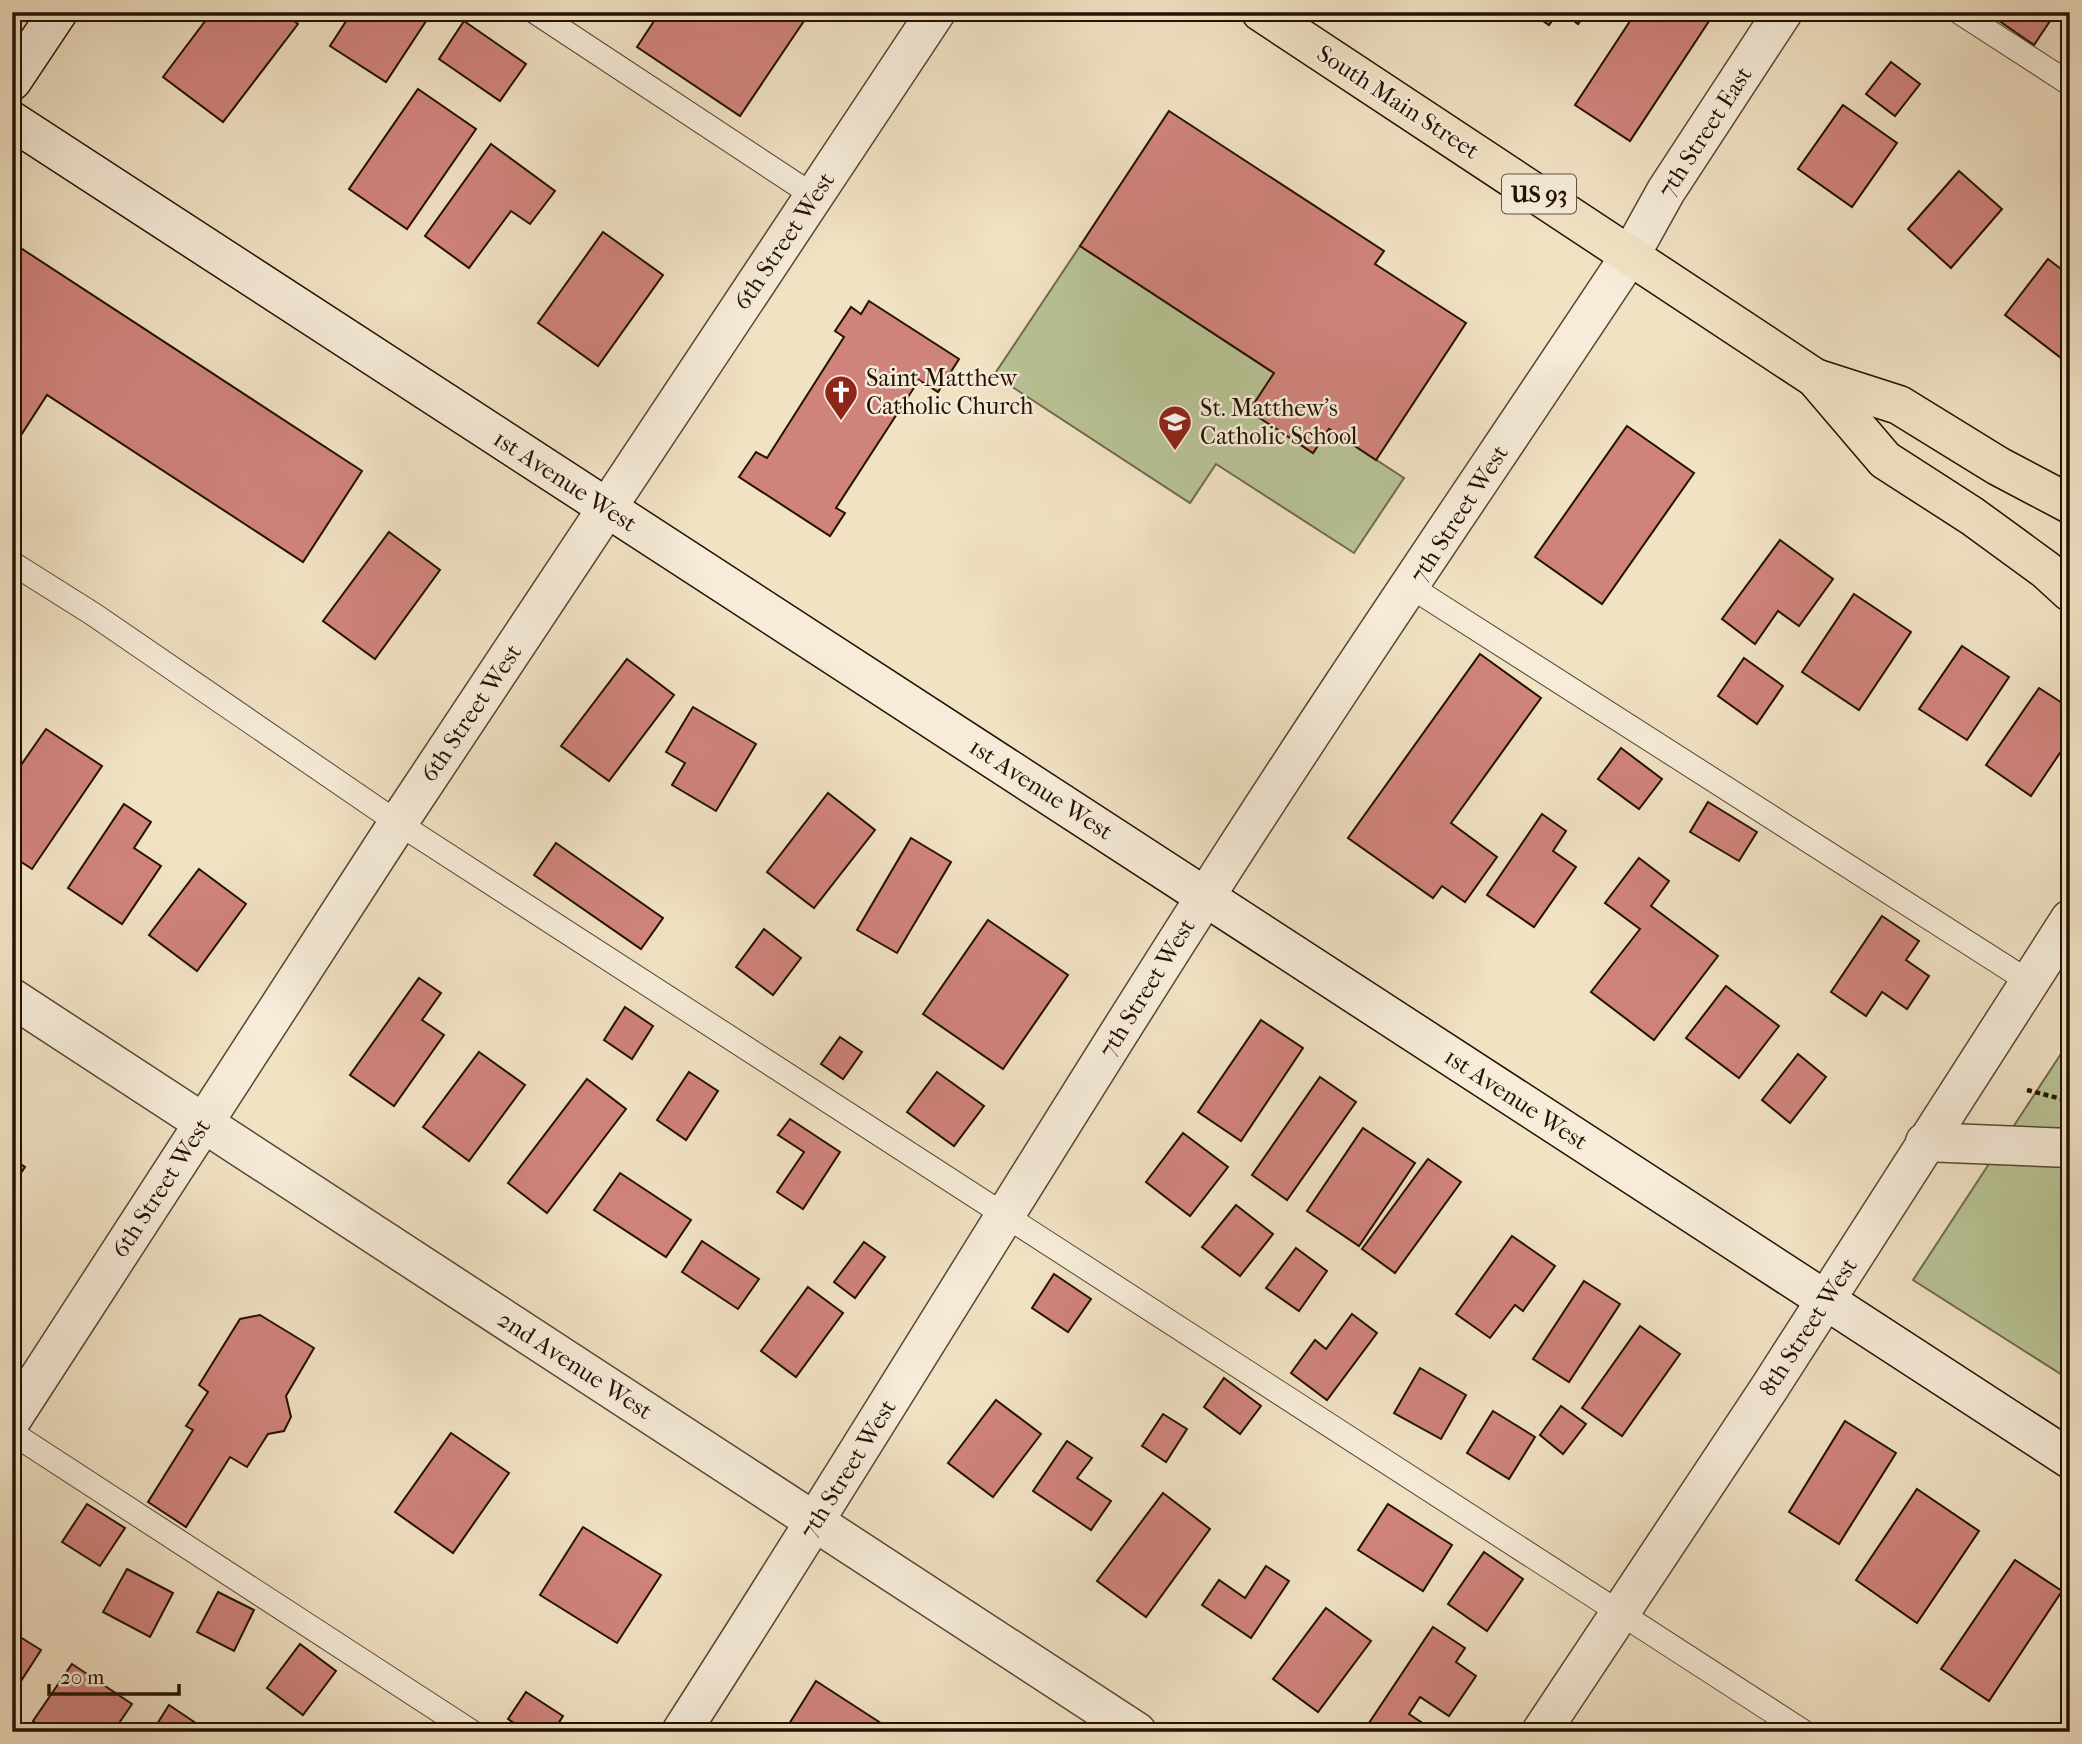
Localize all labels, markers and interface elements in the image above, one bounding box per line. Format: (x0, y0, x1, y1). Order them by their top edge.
street label: South Main Street (1312, 39, 1485, 165)
street label: 7th Street East (1652, 61, 1758, 203)
street label: 6th Street West (728, 167, 841, 315)
road number: US 93 (1502, 174, 1576, 214)
place label: Saint Matthew Catholic Church (866, 364, 1034, 420)
church icon: Saint Matthew Catholic Church (822, 373, 860, 422)
place label: St. Matthew's Catholic School (1200, 394, 1358, 450)
school or university icon: St. Matthew's Catholic School (1156, 403, 1194, 452)
street label: 1st Avenue West (488, 424, 642, 538)
street label: 7th Street West (1404, 440, 1514, 588)
street label: 6th Street West (415, 639, 528, 787)
street label: 1st Avenue West (964, 732, 1118, 846)
street label: 7th Street West (1093, 913, 1201, 1063)
street label: 1st Avenue West (1439, 1042, 1593, 1156)
street label: 6th Street West (106, 1113, 217, 1263)
street label: 8th Street West (1753, 1252, 1863, 1401)
street label: 2nd Avenue West (493, 1305, 658, 1426)
street label: 7th Street West (794, 1394, 902, 1544)
scale bar (49, 1653, 178, 1697)
text: 20 m (60, 1665, 105, 1689)

